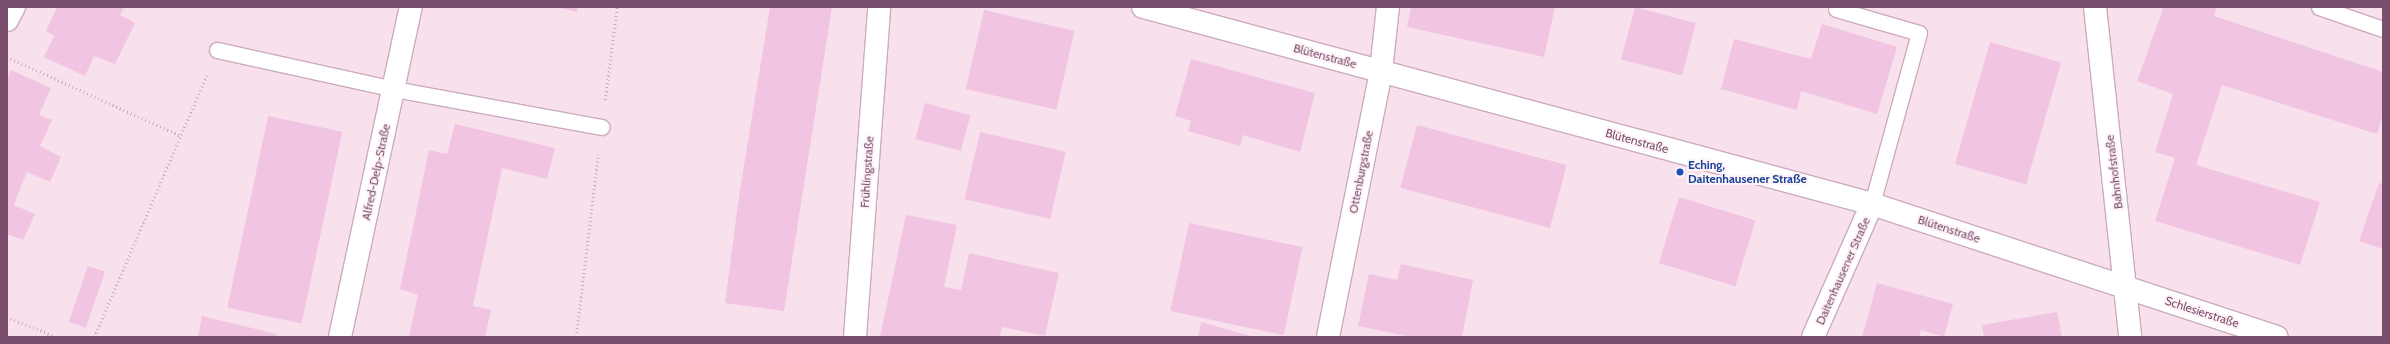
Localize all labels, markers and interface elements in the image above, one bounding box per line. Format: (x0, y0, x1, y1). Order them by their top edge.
street label: Blütenstraße (1292, 41, 1358, 71)
street label: Alfred-Delp-Straße (359, 122, 393, 222)
street label: Blütenstraße (1604, 126, 1670, 156)
street label: Ottenburgstraße (1346, 129, 1376, 215)
street label: Bahnhofstraße (2102, 134, 2126, 210)
street label: Frühlingstraße (857, 136, 877, 208)
place label: Eching, Daitenhausener Straße (1688, 158, 1807, 186)
marker: Eching, Daitenhausener Straße (1675, 167, 1685, 177)
street label: Blütenstraße (1916, 212, 1982, 246)
street label: Daitenhausener Straße (1813, 215, 1873, 327)
street label: Schlesierstraße (2163, 293, 2241, 331)

